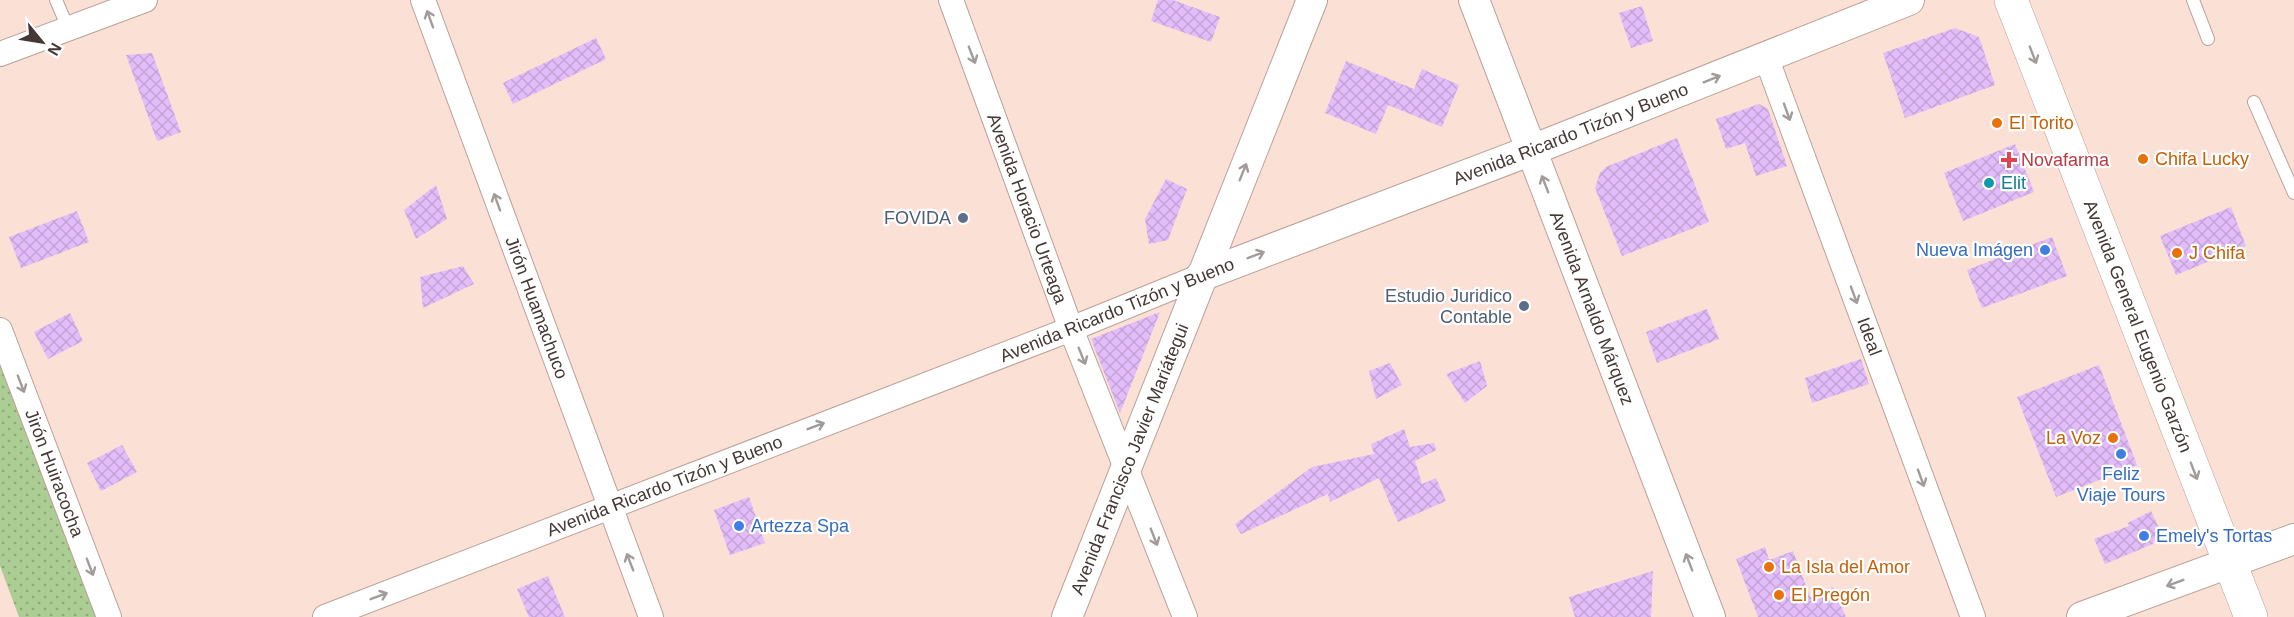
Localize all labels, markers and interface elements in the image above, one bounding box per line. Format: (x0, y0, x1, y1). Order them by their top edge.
one-way arrow (423, 10, 434, 29)
north arrow (12, 12, 72, 72)
text: N (44, 40, 65, 59)
one-way arrow (967, 45, 978, 64)
one-way arrow (2028, 45, 2039, 63)
one-way arrow (1702, 72, 1721, 83)
street label: Avenida Ricardo Tizón y Bueno (1450, 79, 1691, 189)
one-way arrow (1782, 102, 1793, 121)
street label: Avenida Horacio Urteaga (983, 111, 1071, 307)
place label: El Torito (2009, 113, 2074, 133)
marker: El Torito (1990, 116, 2004, 130)
place label: Chifa Lucky (2155, 149, 2249, 169)
place label: Novafarma (2021, 150, 2110, 170)
marker: Chifa Lucky (2136, 152, 2150, 166)
marker: Novafarma (2002, 153, 2016, 167)
one-way arrow (1238, 163, 1249, 182)
place label: Elit (2001, 173, 2026, 193)
one-way arrow (1538, 175, 1549, 194)
marker: Elit (1982, 176, 1996, 190)
one-way arrow (490, 193, 501, 212)
street label: Avenida General Eugenio Garzón (2080, 197, 2196, 455)
place label: FOVIDA (884, 208, 951, 228)
street label: Avenida Arnaldo Márquez (1546, 208, 1638, 408)
marker: FOVIDA (956, 211, 970, 225)
street label: Jirón Huamachuco (501, 234, 572, 382)
place label: Nueva Imágen (1916, 240, 2033, 260)
marker: Nueva Imágen (2038, 243, 2052, 257)
place label: J Chifa (2189, 243, 2246, 263)
marker: J Chifa (2170, 246, 2184, 260)
one-way arrow (1246, 249, 1265, 260)
street label: Avenida Ricardo Tizón y Bueno (997, 254, 1237, 366)
one-way arrow (1849, 285, 1860, 304)
place label: Estudio Juridico Contable (1385, 286, 1512, 327)
marker: Estudio Juridico Contable (1517, 299, 1531, 313)
street label: Ideal (1853, 315, 1885, 358)
street label: Avenida Francisco Javier Mariátegui (1067, 321, 1193, 597)
one-way arrow (1077, 346, 1088, 365)
one-way arrow (16, 375, 27, 393)
street label: Jirón Huiracocha (21, 406, 88, 541)
one-way arrow (806, 420, 824, 431)
place label: La Voz (2046, 428, 2101, 448)
street label: Avenida Ricardo Tizón y Bueno (544, 431, 785, 540)
marker: La Voz (2106, 431, 2120, 445)
marker: Feliz Viaje Tours (2114, 447, 2128, 461)
one-way arrow (2190, 461, 2201, 480)
place label: Feliz Viaje Tours (2077, 464, 2165, 505)
one-way arrow (1917, 468, 1928, 487)
place label: Artezza Spa (751, 516, 850, 536)
marker: Artezza Spa (732, 519, 746, 533)
place label: Emely's Tortas (2156, 526, 2272, 546)
one-way arrow (1149, 527, 1160, 546)
marker: Emely's Tortas (2137, 529, 2151, 543)
one-way arrow (624, 553, 635, 572)
one-way arrow (1683, 554, 1694, 572)
one-way arrow (85, 557, 96, 575)
place label: La Isla del Amor (1781, 557, 1910, 577)
marker: La Isla del Amor (1762, 560, 1776, 574)
one-way arrow (2166, 578, 2185, 589)
place label: El Pregón (1791, 585, 1870, 605)
marker: El Pregón (1772, 588, 1786, 602)
one-way arrow (370, 589, 388, 600)

